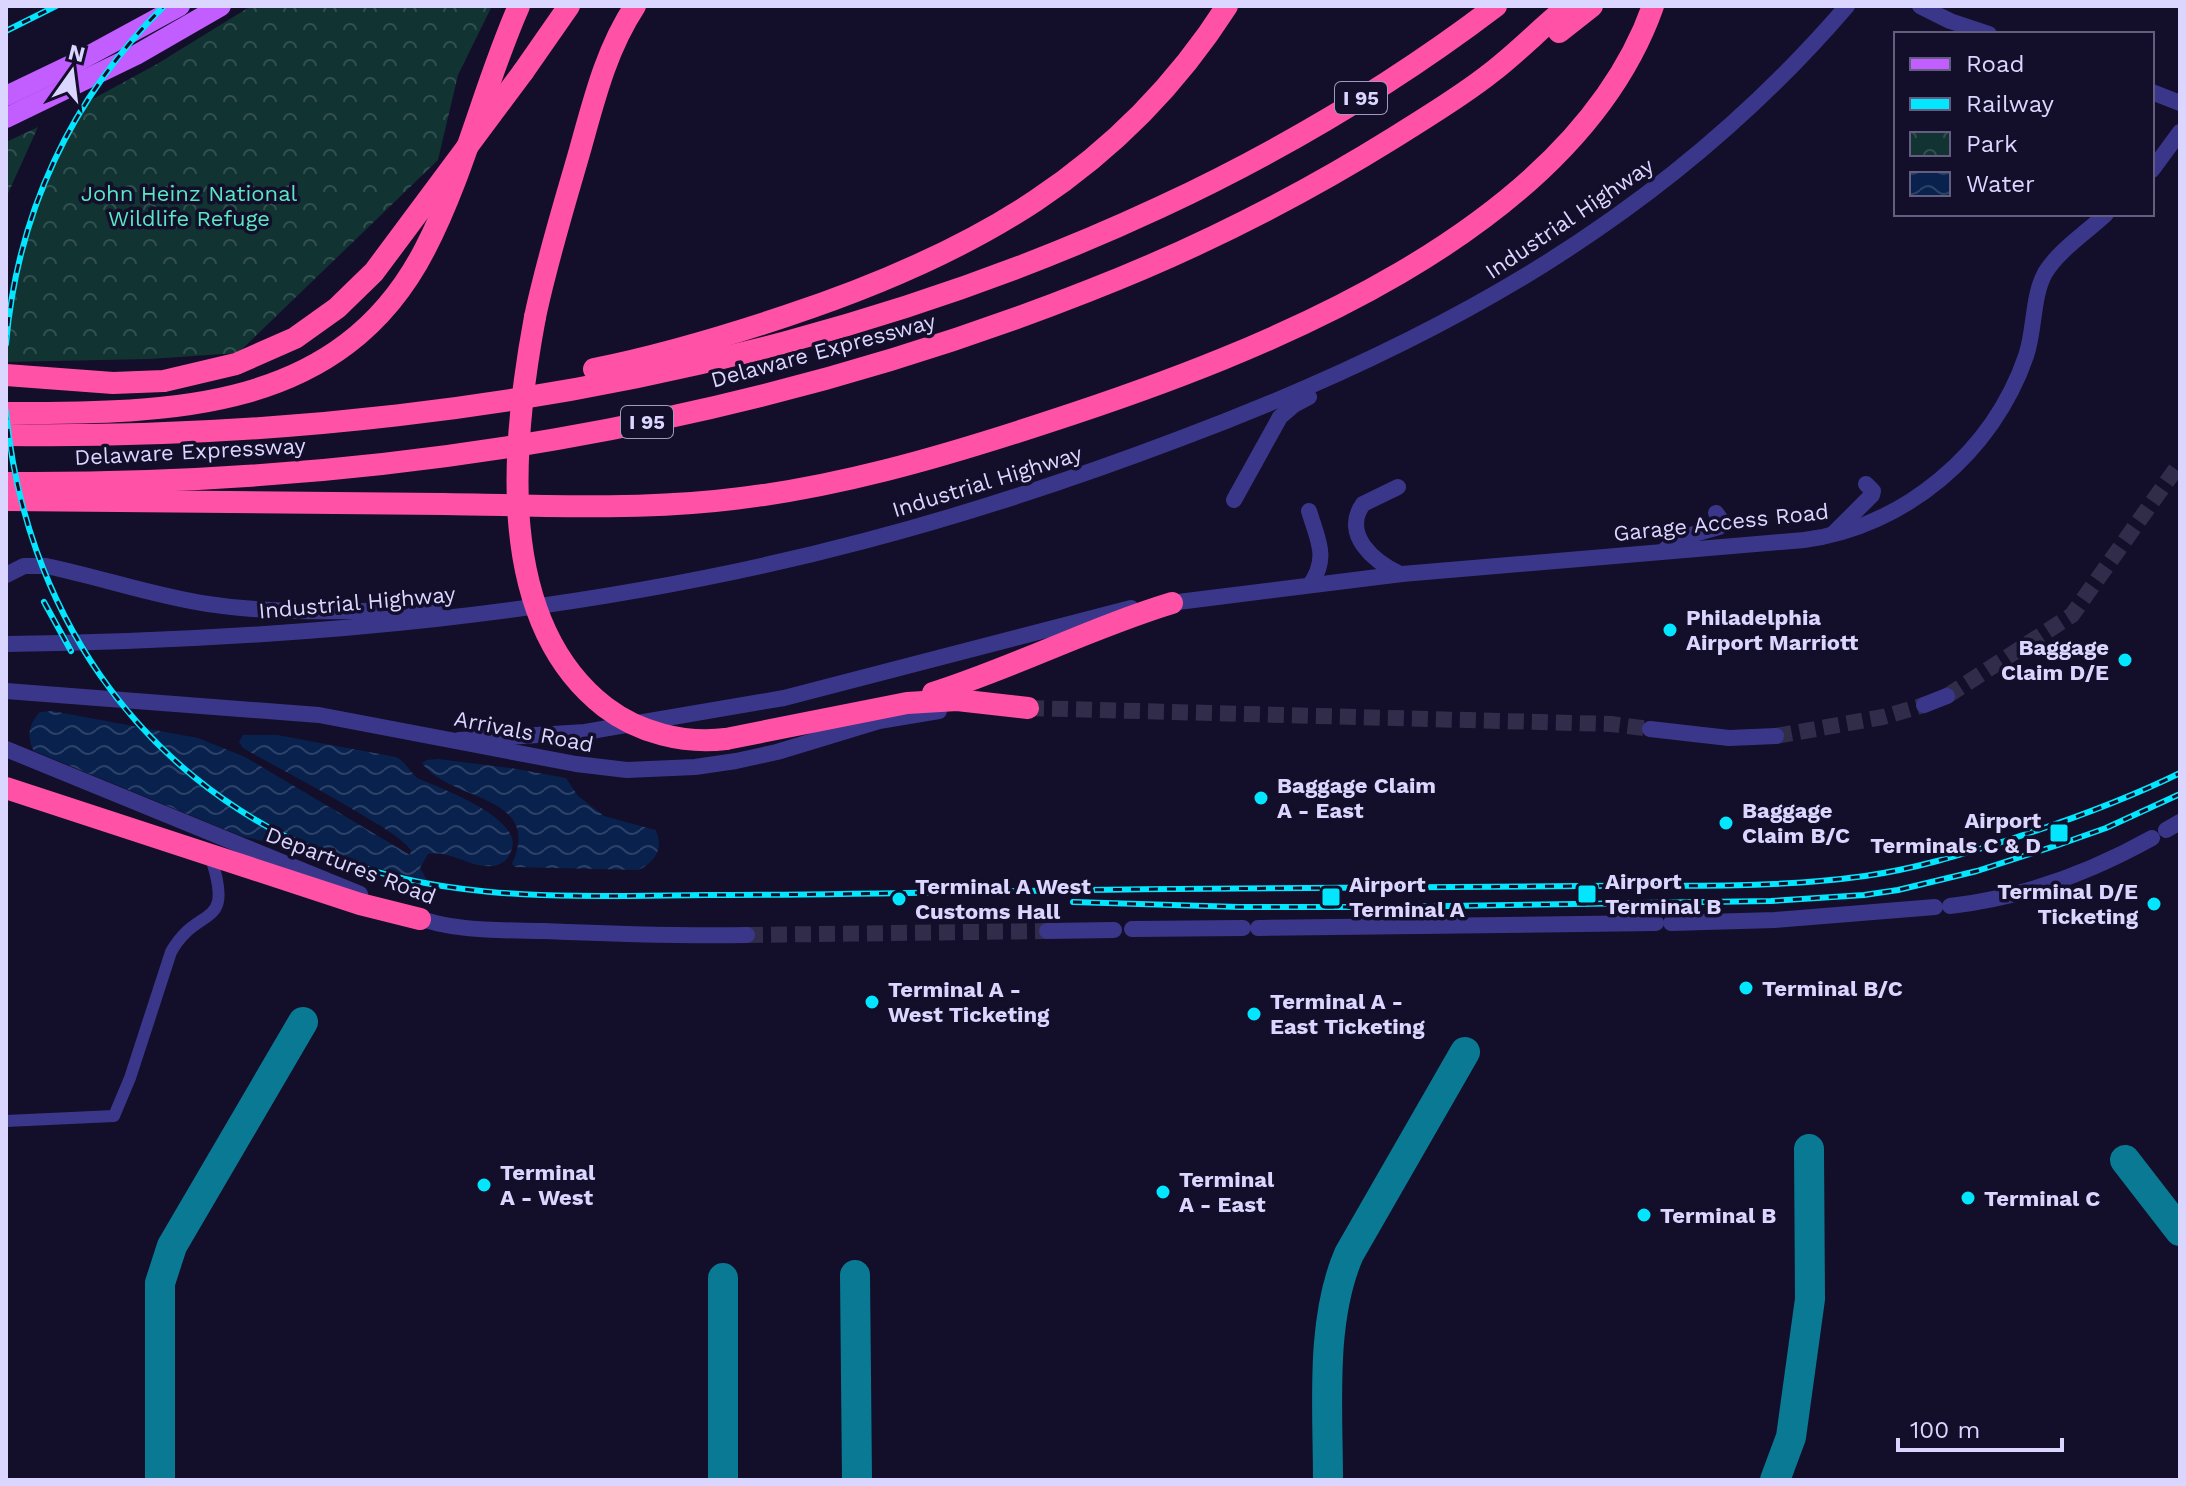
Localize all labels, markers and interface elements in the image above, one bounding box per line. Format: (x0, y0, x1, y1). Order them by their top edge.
north arrow (32, 32, 112, 112)
legend (1894, 32, 2154, 216)
text: N (66, 39, 88, 67)
text: Road (1966, 50, 2025, 78)
road number: I 95 (1335, 82, 1387, 114)
text: Railway (1966, 90, 2055, 118)
text: Park (1966, 130, 2018, 158)
street label: Industrial Highway (1480, 152, 1659, 284)
text: Water (1966, 170, 2035, 198)
park label: John Heinz National Wildlife Refuge (81, 181, 298, 231)
street label: Delaware Expressway (708, 308, 939, 393)
road number: I 95 (621, 406, 673, 438)
street label: Delaware Expressway (74, 433, 307, 470)
street label: Industrial Highway (889, 440, 1086, 522)
street label: Garage Access Road (1612, 499, 1830, 546)
street label: Industrial Highway (258, 581, 457, 624)
place label: Philadelphia Airport Marriott (1686, 605, 1859, 655)
marker: Philadelphia Airport Marriott (1661, 621, 1679, 639)
place label: Baggage Claim D/E (2001, 635, 2109, 685)
marker: Baggage Claim D/E (2116, 651, 2134, 669)
street label: Arrivals Road (452, 706, 596, 757)
place label: Baggage Claim A - East (1277, 773, 1436, 823)
marker: Baggage Claim A - East (1252, 789, 1270, 807)
place label: Baggage Claim B/C (1742, 798, 1850, 848)
place label: Airport Terminals C & D (1870, 808, 2041, 858)
marker: Baggage Claim B/C (1717, 814, 1735, 832)
street label: Departures Road (262, 822, 439, 909)
marker: Airport Terminals C & D (2048, 822, 2070, 844)
place label: Airport Terminal B (1605, 869, 1721, 919)
place label: Airport Terminal A (1349, 872, 1465, 922)
place label: Terminal A West Customs Hall (915, 874, 1091, 924)
place label: Terminal D/E Ticketing (1997, 879, 2139, 929)
marker: Airport Terminal B (1576, 883, 1598, 905)
marker: Airport Terminal A (1320, 886, 1342, 908)
marker: Terminal A West Customs Hall (890, 890, 908, 908)
marker: Terminal D/E Ticketing (2145, 895, 2163, 913)
place label: Terminal B/C (1762, 976, 1903, 1001)
place label: Terminal A - West Ticketing (888, 977, 1050, 1027)
marker: Terminal B/C (1737, 979, 1755, 997)
place label: Terminal A - East Ticketing (1270, 989, 1425, 1039)
marker: Terminal A - West Ticketing (863, 993, 881, 1011)
marker: Terminal A - East Ticketing (1245, 1005, 1263, 1023)
place label: Terminal A - West (500, 1160, 596, 1210)
place label: Terminal A - East (1179, 1167, 1275, 1217)
marker: Terminal A - West (475, 1176, 493, 1194)
marker: Terminal A - East (1154, 1183, 1172, 1201)
place label: Terminal C (1984, 1186, 2100, 1211)
marker: Terminal C (1959, 1189, 1977, 1207)
place label: Terminal B (1660, 1203, 1776, 1228)
marker: Terminal B (1635, 1206, 1653, 1224)
scale bar (1898, 1402, 2062, 1452)
text: 100 m (1910, 1416, 1980, 1444)

